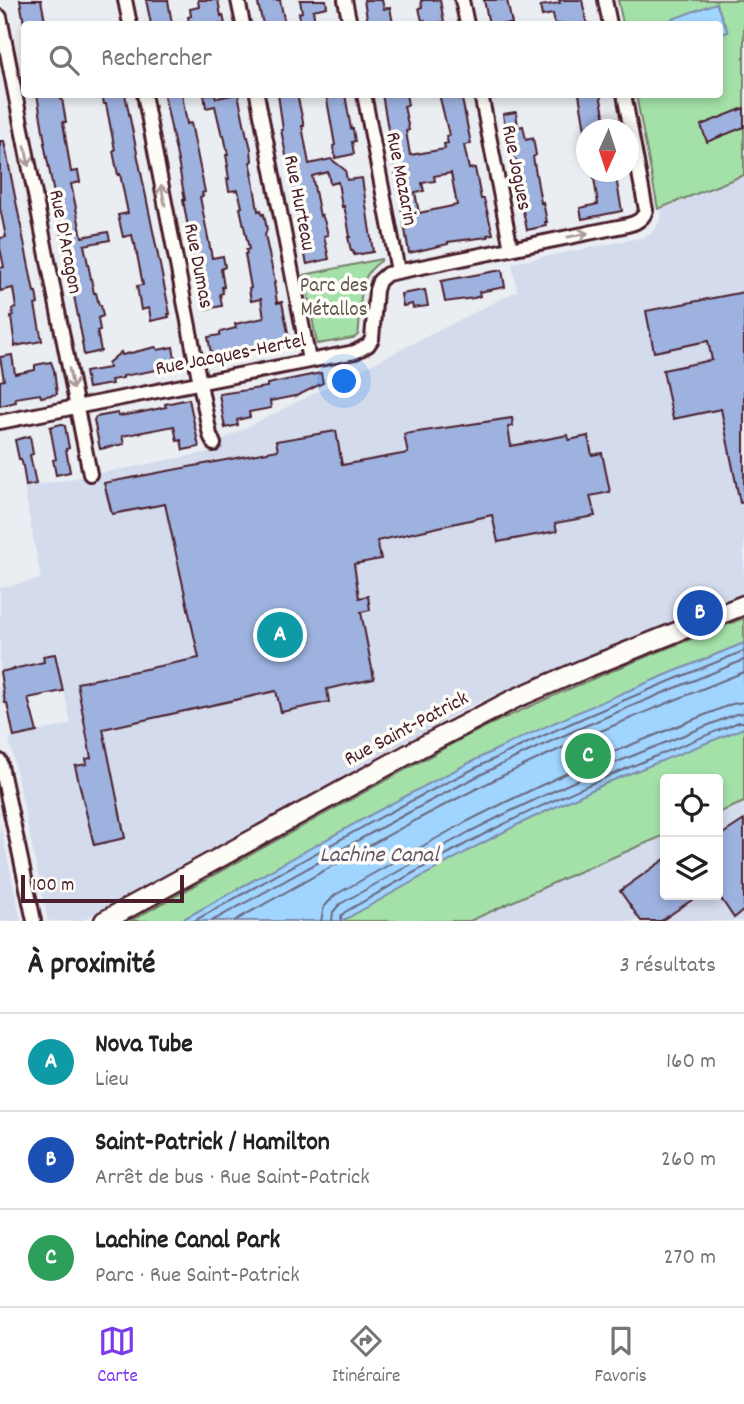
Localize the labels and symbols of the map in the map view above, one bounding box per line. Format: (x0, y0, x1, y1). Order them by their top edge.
north arrow (576, 119, 639, 182)
street label: Rue Jogues (492, 123, 538, 213)
street label: Rue Mazarin (376, 130, 424, 228)
one-way arrow (21, 144, 35, 167)
street label: Rue Hurteau (274, 153, 322, 253)
one-way arrow (156, 184, 170, 207)
street label: Rue D'Aragon (39, 187, 89, 297)
street label: Rue Dumas (174, 221, 220, 311)
one-way arrow (566, 228, 589, 242)
park label: Parc des Métallos (300, 272, 368, 326)
street label: Rue Jacques-Hertel (153, 327, 309, 385)
your location (327, 364, 361, 398)
one-way arrow (65, 367, 78, 390)
pin: B (677, 587, 723, 639)
pin: A (257, 609, 303, 661)
street label: Rue Saint-Patrick (340, 685, 474, 775)
pin: C (565, 730, 611, 782)
water label: Lachine Canal (319, 840, 440, 873)
scale bar (21, 872, 184, 904)

